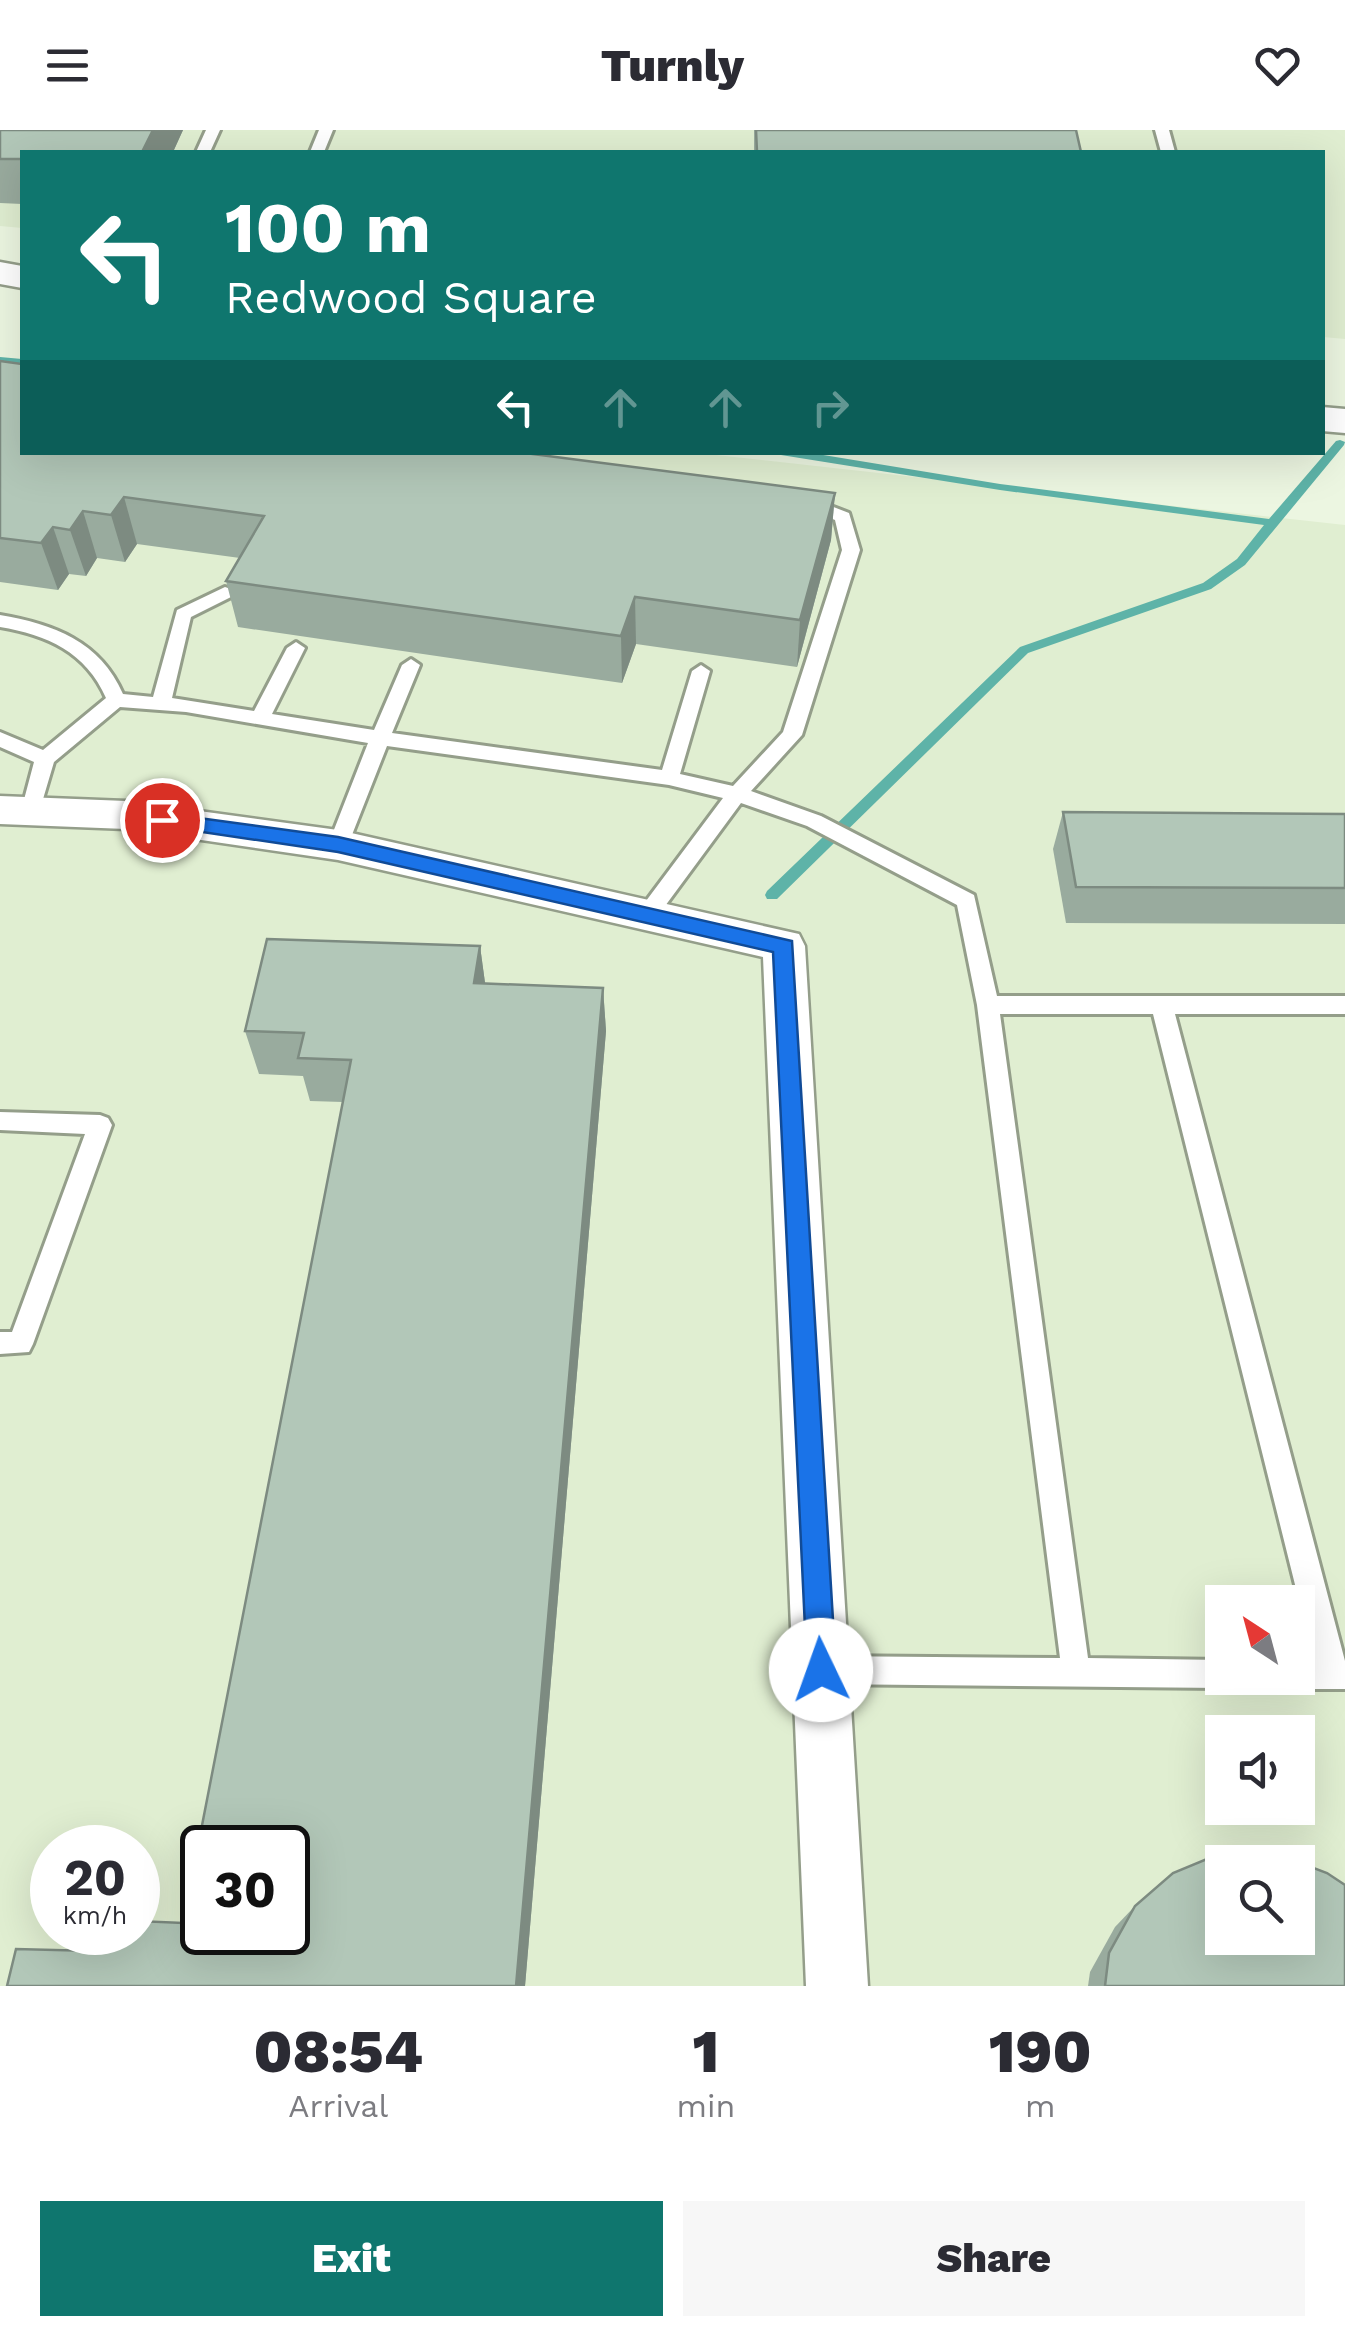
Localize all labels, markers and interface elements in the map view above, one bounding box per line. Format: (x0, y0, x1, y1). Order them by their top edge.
icon: menu (40, 38, 95, 93)
icon: heart (1250, 38, 1305, 93)
text: Turnly (601, 39, 744, 92)
text: 100 m (225, 187, 431, 269)
icon: left (60, 190, 190, 320)
text: Redwood Square (225, 271, 597, 324)
icon: left (488, 380, 543, 435)
icon: ahead (593, 380, 648, 435)
icon: ahead (698, 380, 753, 435)
icon: right (803, 380, 858, 435)
pin (120, 778, 205, 863)
icon: arrive (135, 793, 190, 848)
north arrow (1205, 1585, 1315, 1695)
map controls (1205, 1585, 1315, 1955)
position arrow (769, 1618, 873, 1722)
button: sound (1205, 1715, 1315, 1825)
speed limit sign: 30 (180, 1825, 310, 1955)
button: search (1205, 1845, 1315, 1955)
text: 20 (64, 1848, 126, 1907)
text: km/h (63, 1901, 127, 1930)
text: 08:54 (253, 2016, 423, 2087)
text: 1 (693, 2016, 719, 2087)
text: 190 (989, 2016, 1092, 2087)
text: Arrival (288, 2087, 388, 2125)
text: min (677, 2087, 735, 2125)
text: m (1025, 2087, 1055, 2125)
button: Exit (40, 2201, 663, 2316)
button: Share (683, 2201, 1305, 2316)

